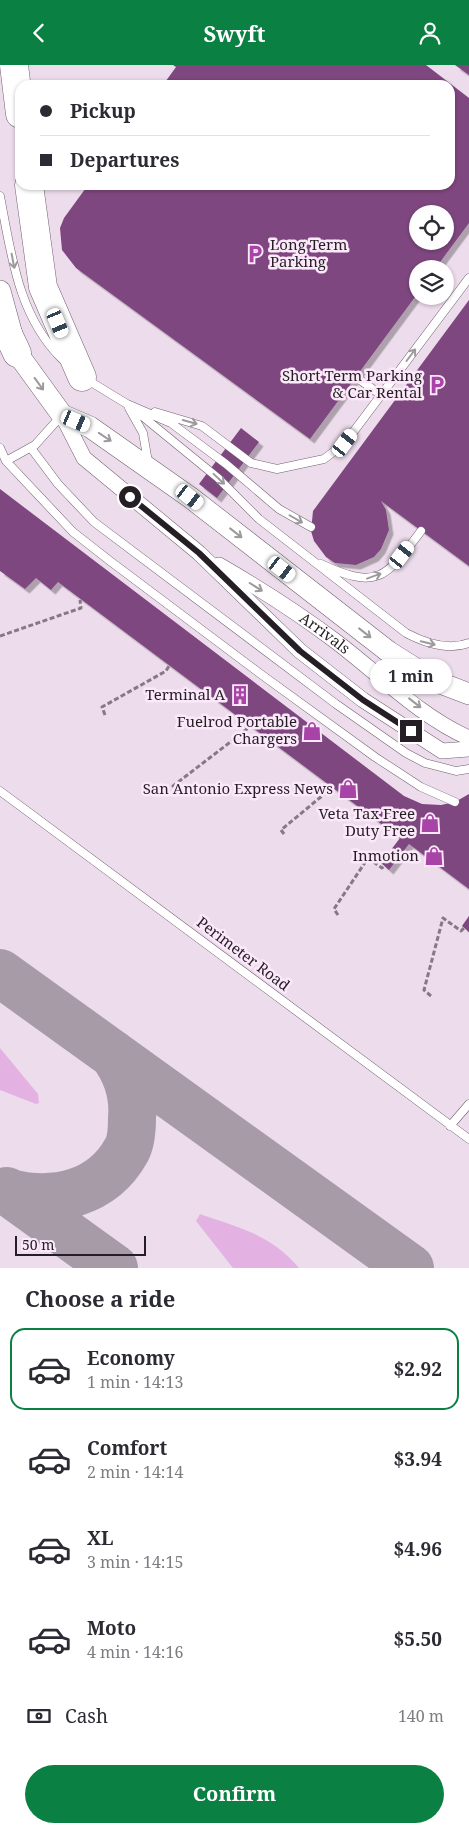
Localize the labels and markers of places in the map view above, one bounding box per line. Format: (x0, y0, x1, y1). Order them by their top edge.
place label: Long Term Parking (270, 234, 347, 271)
parking icon: Long Term Parking (244, 243, 266, 265)
place label: Short Term Parking & Car Rental (282, 365, 422, 402)
parking icon: Short Term Parking & Car Rental (426, 374, 448, 396)
place label: Terminal A (145, 684, 225, 704)
building icon: Terminal A (229, 684, 251, 706)
place label: Fuelrod Portable Chargers (177, 711, 297, 748)
shop icon: Fuelrod Portable Chargers (301, 720, 323, 742)
place label: San Antonio Express News (143, 778, 333, 798)
shop icon: San Antonio Express News (337, 778, 359, 800)
place label: Veta Tax Free Duty Free (318, 803, 415, 840)
shop icon: Veta Tax Free Duty Free (419, 812, 441, 834)
place label: Inmotion (353, 845, 419, 865)
shop icon: Inmotion (423, 845, 445, 867)

